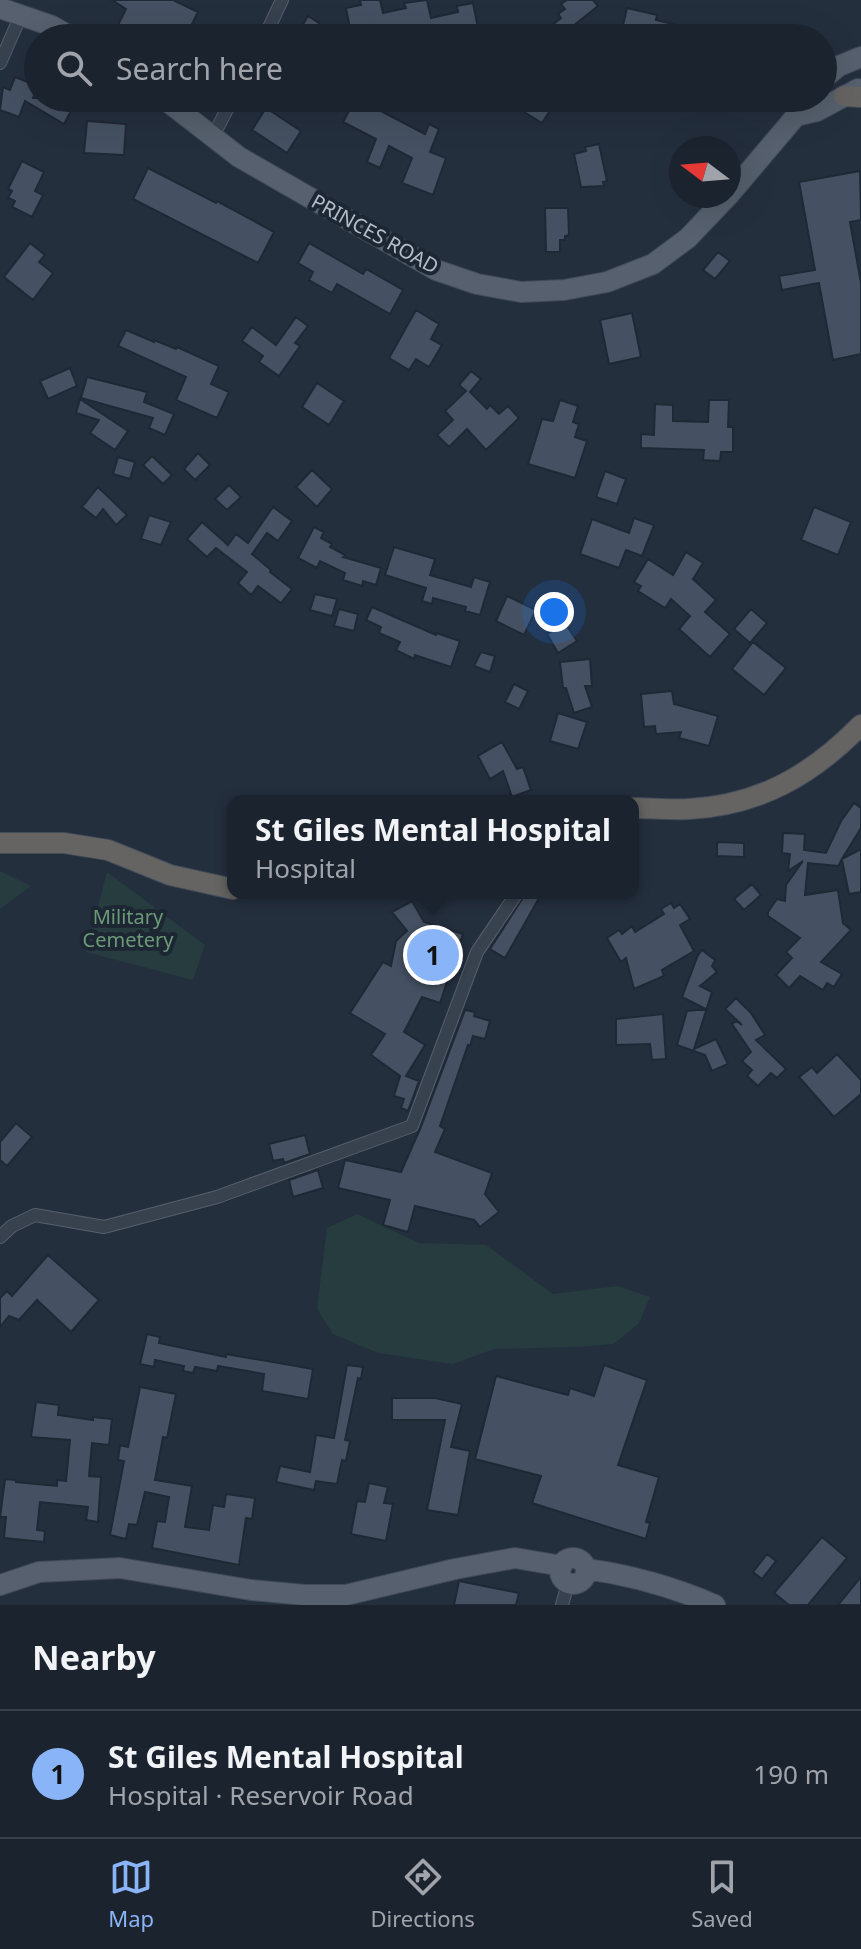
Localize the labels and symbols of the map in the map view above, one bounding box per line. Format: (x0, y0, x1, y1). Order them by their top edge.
north arrow (669, 136, 741, 208)
street label: PRINCES ROAD (307, 187, 444, 280)
your location (534, 592, 574, 632)
park label: Military Cemetery (83, 903, 174, 953)
pin: 1 (407, 925, 459, 985)

